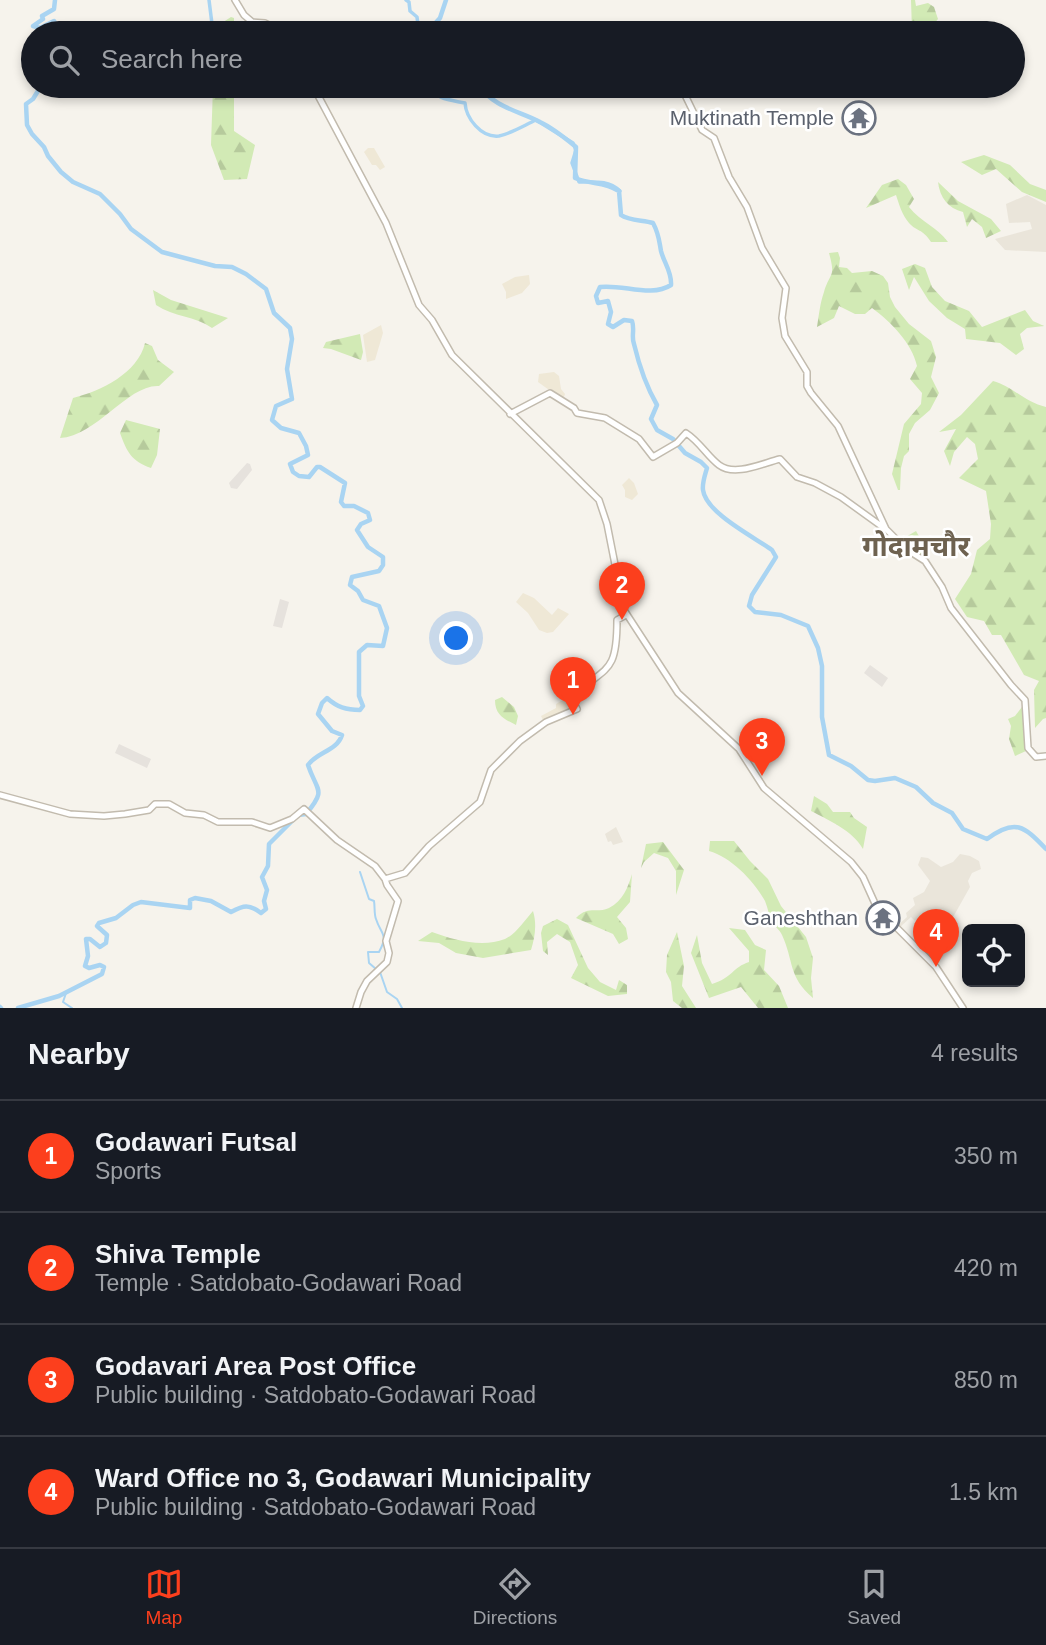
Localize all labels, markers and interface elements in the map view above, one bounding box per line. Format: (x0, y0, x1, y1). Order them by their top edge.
search box (21, 21, 1025, 98)
icon: search (45, 41, 83, 79)
text: Search here (101, 44, 243, 74)
temple icon: Muktinath Temple (840, 99, 878, 137)
place label: Muktinath Temple (670, 106, 834, 129)
district label: गोदामचौर (862, 530, 971, 562)
pin: 2 (599, 562, 645, 620)
your location (439, 621, 473, 655)
pin: 1 (550, 657, 596, 715)
pin: 3 (739, 718, 785, 776)
temple icon: Ganeshthan (864, 899, 902, 937)
place label: Ganeshthan (744, 906, 858, 929)
pin: 4 (913, 909, 959, 967)
map controls (962, 924, 1025, 987)
button: locate (962, 924, 1025, 987)
text: Nearby (28, 1037, 130, 1070)
text: 4 results (931, 1040, 1018, 1066)
text: Godawari Futsal (95, 1127, 297, 1157)
text: 1 (45, 1143, 57, 1169)
text: 350 m (954, 1143, 1018, 1169)
text: Sports (95, 1158, 161, 1184)
text: Shiva Temple (95, 1239, 261, 1269)
text: 2 (45, 1255, 57, 1281)
text: 420 m (954, 1255, 1018, 1281)
text: Temple · Satdobato-Godawari Road (95, 1270, 462, 1296)
text: Godavari Area Post Office (95, 1351, 416, 1381)
text: 3 (45, 1367, 57, 1393)
text: 850 m (954, 1367, 1018, 1393)
text: Public building · Satdobato-Godawari Road (95, 1382, 536, 1408)
text: Ward Office no 3, Godawari Municipality (95, 1463, 591, 1493)
text: 4 (45, 1479, 57, 1505)
text: 1.5 km (949, 1479, 1018, 1505)
text: Public building · Satdobato-Godawari Road (95, 1494, 536, 1520)
tab: Map (145, 1565, 183, 1629)
tab: Directions (473, 1565, 557, 1629)
tab: Saved (847, 1565, 901, 1629)

